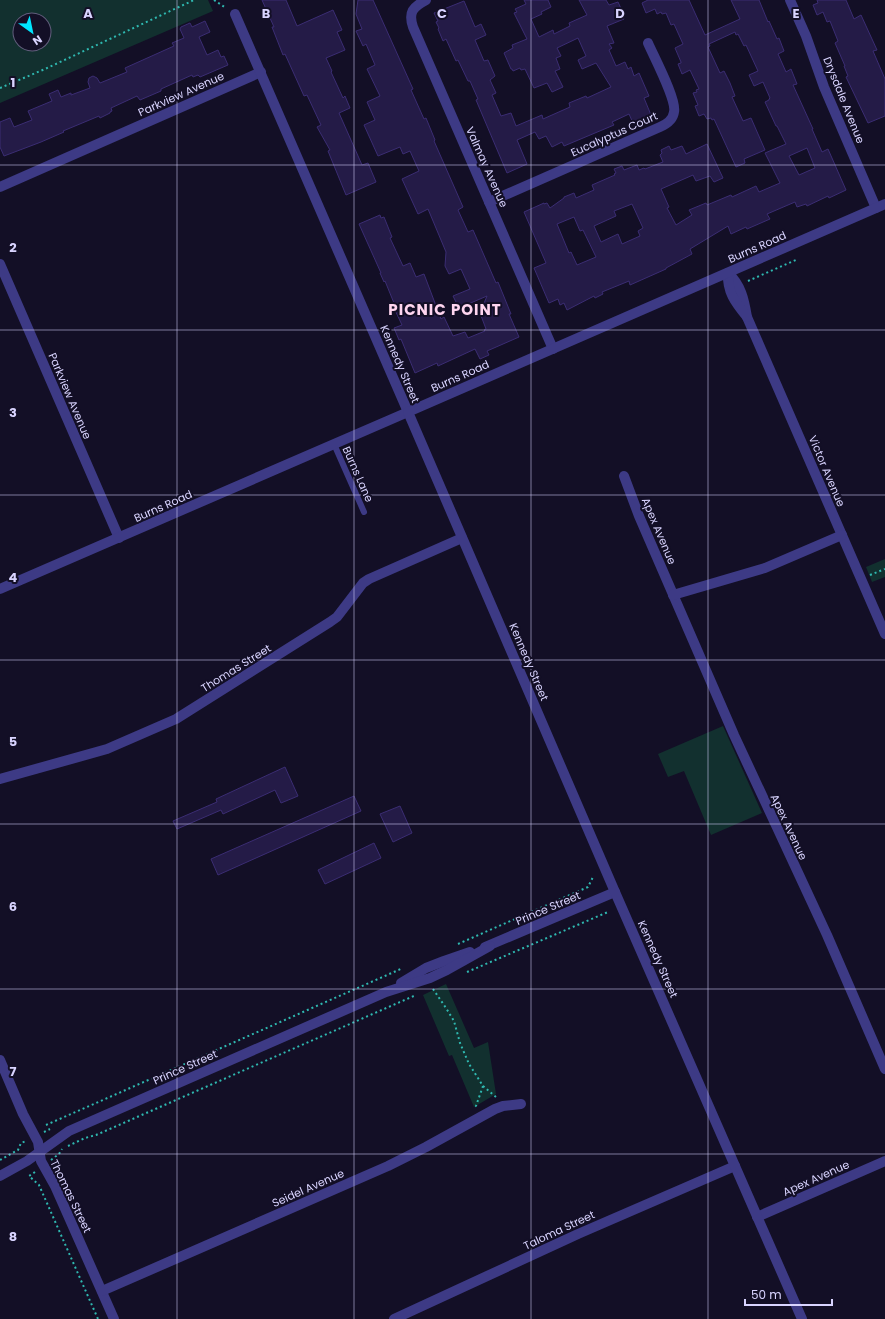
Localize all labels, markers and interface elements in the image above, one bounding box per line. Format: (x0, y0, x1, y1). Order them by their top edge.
text: A (83, 4, 93, 23)
text: B (262, 4, 271, 23)
text: C (437, 4, 447, 23)
text: D (615, 4, 625, 23)
text: E (792, 4, 800, 23)
north arrow (12, 12, 52, 52)
text: N (30, 31, 45, 49)
street label: Drysdale Avenue (819, 54, 869, 146)
street label: Parkview Avenue (135, 68, 227, 120)
text: 1 (11, 73, 15, 92)
street label: Eucalyptus Court (568, 108, 660, 160)
street label: Valmay Avenue (462, 124, 512, 210)
street label: Burns Road (725, 227, 789, 267)
text: 2 (9, 238, 17, 257)
district label: PICNIC POINT (388, 299, 502, 320)
street label: Kennedy Street (376, 323, 424, 405)
street label: Parkview Avenue (45, 350, 96, 442)
street label: Burns Road (428, 356, 492, 396)
text: 3 (9, 403, 17, 422)
street label: Victor Avenue (805, 433, 849, 509)
street label: Burns Lane (339, 443, 378, 505)
street label: Burns Road (131, 486, 195, 526)
street label: Apex Avenue (638, 495, 680, 567)
text: 4 (9, 568, 18, 587)
street label: Kennedy Street (505, 621, 553, 703)
street label: Thomas Street (198, 640, 274, 696)
text: 5 (9, 732, 17, 751)
street label: Apex Avenue (767, 791, 811, 863)
street label: Prince Street (513, 887, 583, 929)
text: 6 (9, 897, 17, 916)
street label: Kennedy Street (634, 918, 682, 1000)
street label: Prince Street (150, 1046, 220, 1088)
text: 7 (10, 1062, 17, 1081)
street label: Apex Avenue (780, 1156, 852, 1200)
street label: Thomas Street (46, 1157, 96, 1235)
street label: Seidel Avenue (269, 1165, 347, 1211)
street label: Taloma Street (521, 1206, 597, 1254)
text: 8 (9, 1227, 17, 1246)
scale bar (745, 1281, 832, 1307)
text: 50 m (751, 1286, 782, 1303)

